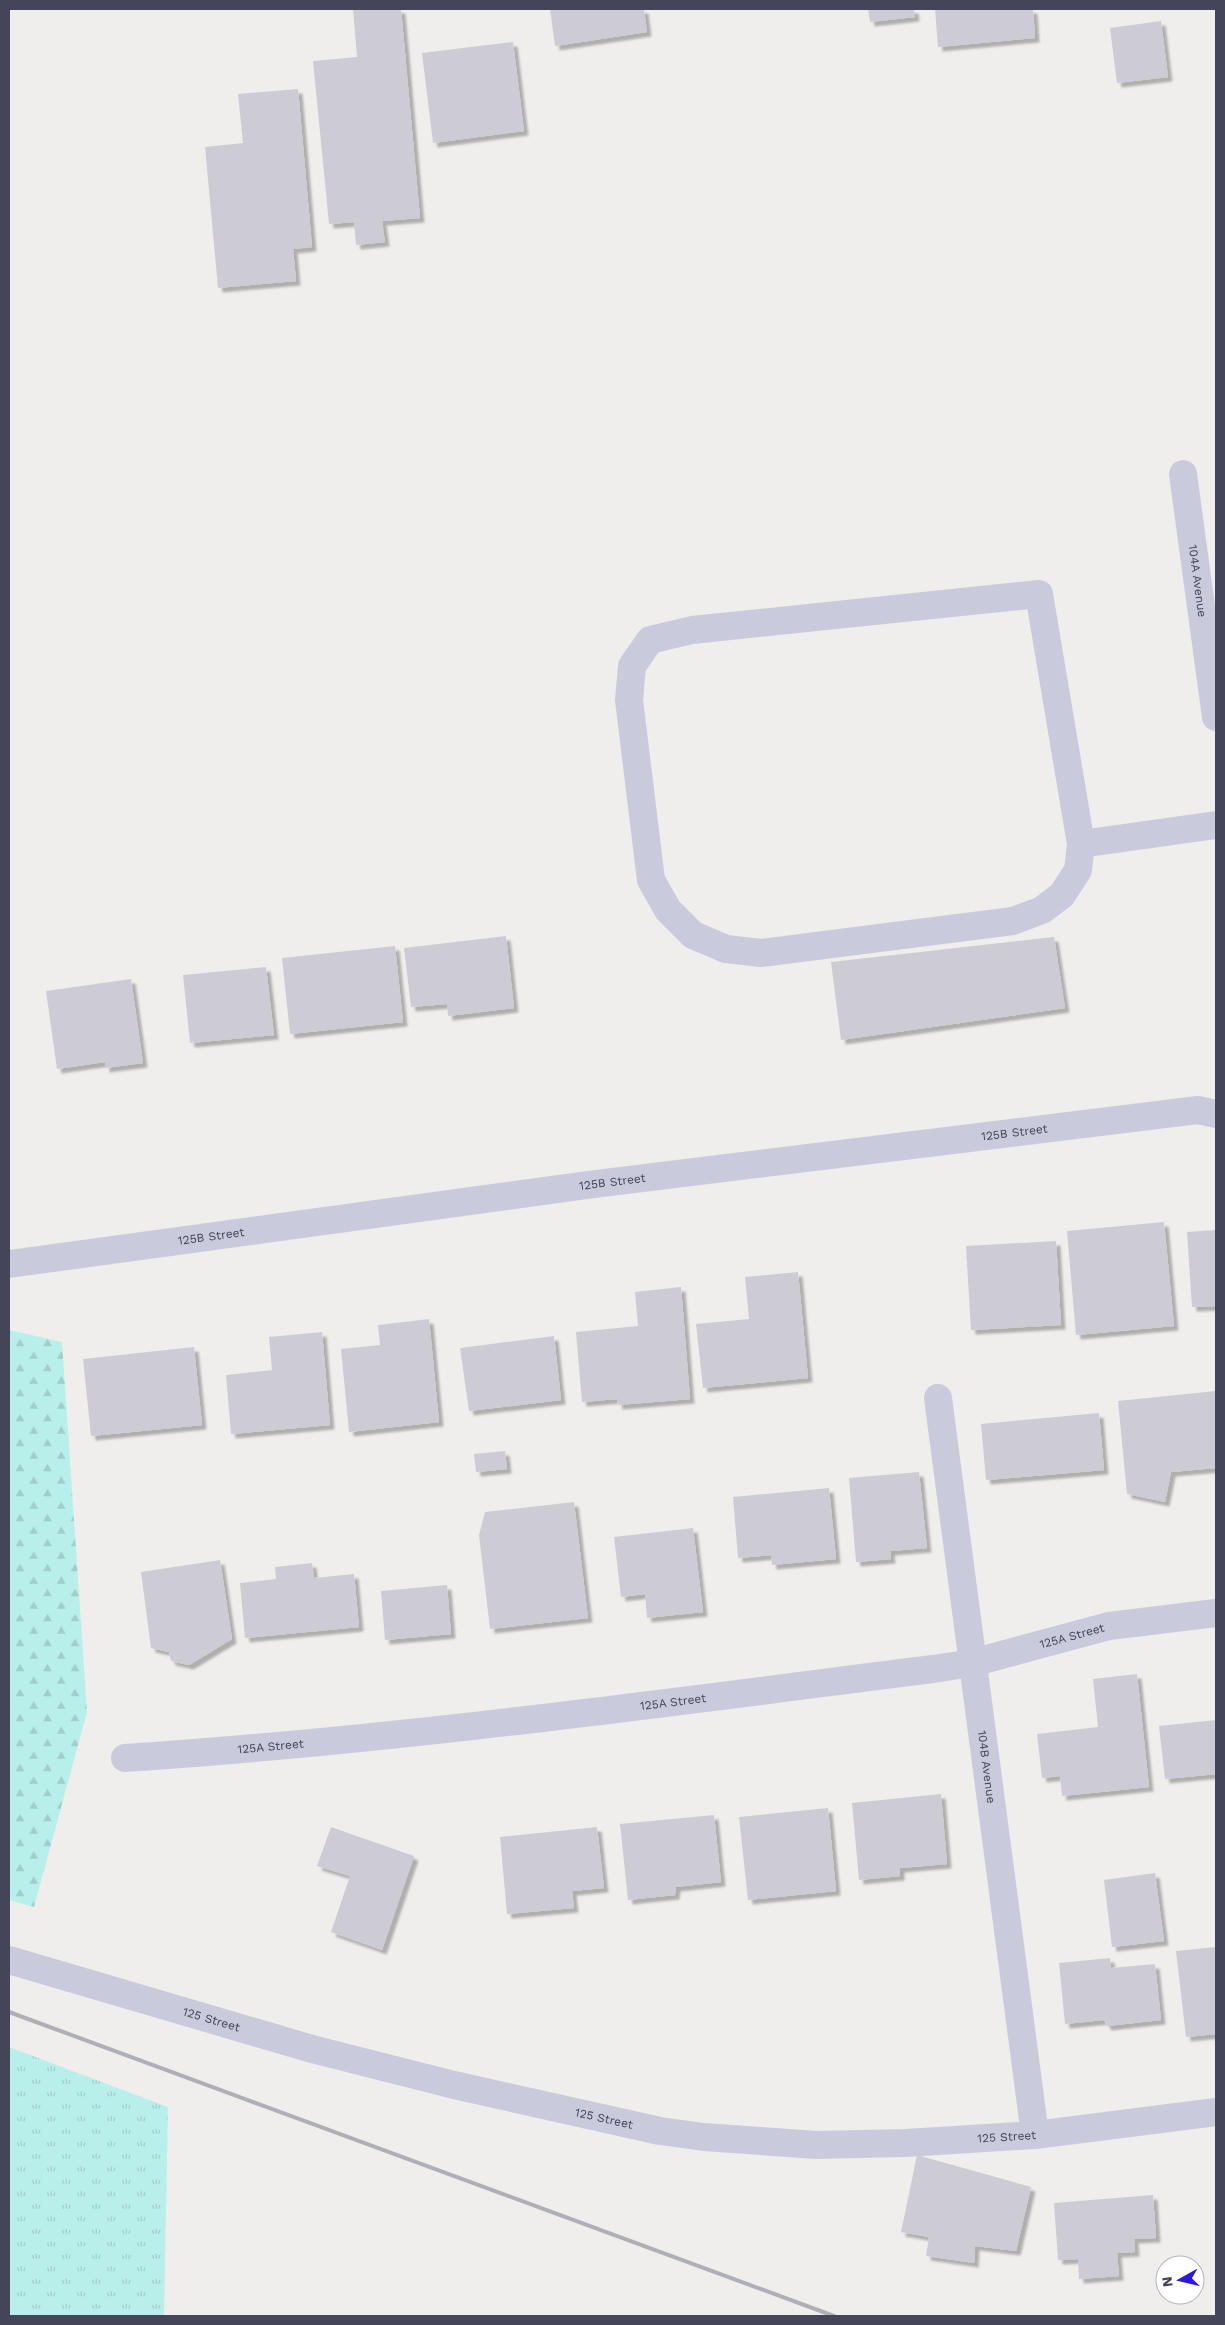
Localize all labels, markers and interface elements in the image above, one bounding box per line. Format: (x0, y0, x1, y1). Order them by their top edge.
street label: 104A Avenue (1186, 544, 1209, 618)
street label: 125B Street (980, 1122, 1048, 1144)
street label: 125B Street (578, 1171, 646, 1193)
street label: 125B Street (177, 1225, 245, 1248)
street label: 125A Street (1038, 1621, 1106, 1651)
street label: 125A Street (639, 1691, 707, 1713)
street label: 104B Avenue (975, 1729, 998, 1804)
street label: 125A Street (237, 1737, 304, 1756)
street label: 125 Street (181, 2004, 242, 2034)
street label: 125 Street (574, 2105, 634, 2132)
street label: 125 Street (977, 2128, 1037, 2146)
north arrow (1155, 2255, 1205, 2305)
text: N (1158, 2276, 1176, 2288)

